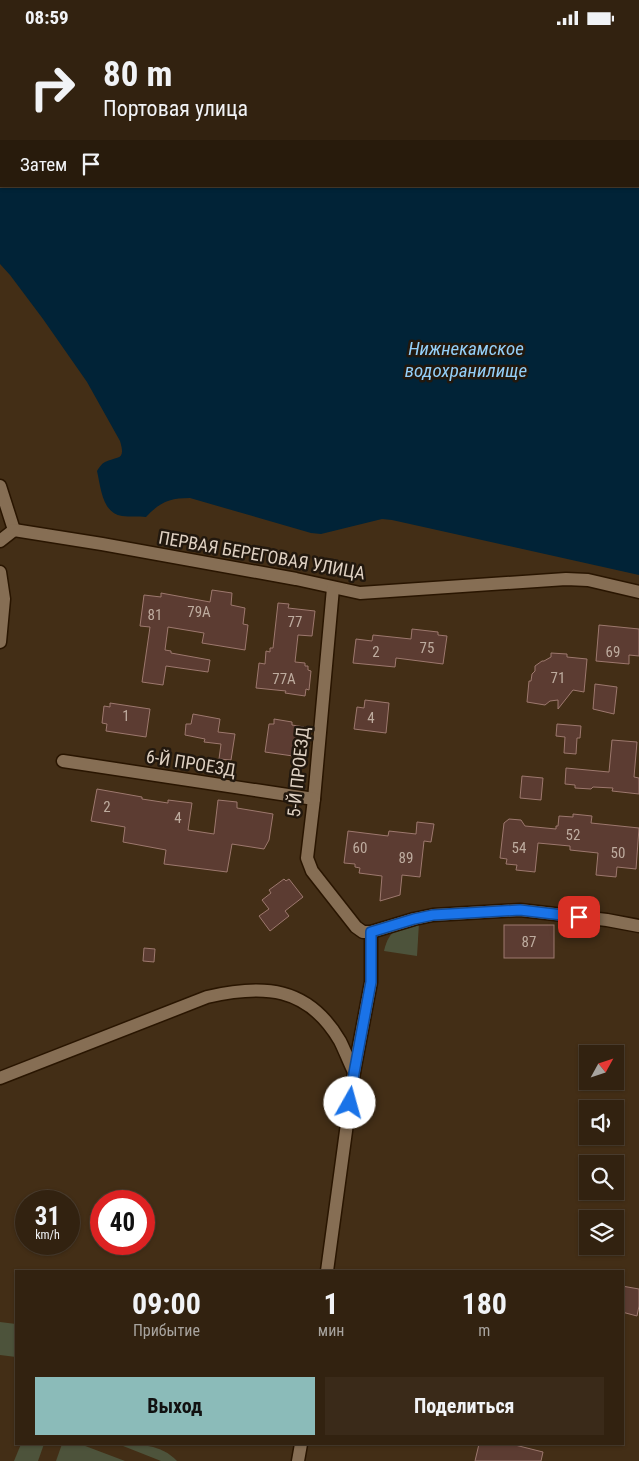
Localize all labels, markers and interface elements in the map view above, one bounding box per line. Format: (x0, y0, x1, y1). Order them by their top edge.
text: 08:59 (25, 6, 69, 29)
text: 80 m (103, 54, 172, 95)
icon: right (20, 55, 85, 120)
text: Портовая улица (103, 96, 248, 121)
icon: arrive (77, 150, 105, 178)
text: Затем (20, 153, 67, 176)
water label: Нижнекамское водохранилище (405, 337, 527, 382)
street label: ПЕРВАЯ БЕРЕГОВАЯ УЛИЦА (157, 526, 368, 584)
house number: 79А (187, 603, 211, 621)
house number: 81 (148, 606, 162, 624)
house number: 77 (288, 613, 302, 631)
house number: 75 (420, 639, 434, 657)
house number: 2 (372, 643, 380, 661)
house number: 69 (606, 643, 620, 661)
house number: 71 (551, 669, 565, 687)
house number: 77А (272, 670, 296, 688)
house number: 1 (122, 707, 130, 725)
house number: 4 (367, 709, 375, 727)
street label: 5-Й ПРОЕЗД (283, 726, 313, 818)
street label: 6-Й ПРОЕЗД (145, 746, 238, 780)
house number: 2 (103, 798, 111, 816)
house number: 4 (174, 809, 182, 827)
house number: 52 (566, 826, 580, 844)
house number: 60 (353, 839, 367, 857)
house number: 54 (512, 839, 526, 857)
house number: 50 (611, 844, 625, 862)
house number: 89 (399, 849, 413, 867)
pin (558, 896, 600, 938)
icon: arrive (565, 903, 593, 931)
house number: 87 (522, 933, 536, 951)
north arrow (579, 1045, 624, 1090)
map controls (579, 1045, 624, 1255)
position arrow (323, 1076, 375, 1128)
button: sound (579, 1100, 624, 1145)
button: search (579, 1155, 624, 1200)
speed limit sign: 40 (90, 1190, 155, 1255)
text: 31 (35, 1202, 60, 1231)
button: layers (579, 1210, 624, 1255)
text: km/h (35, 1228, 60, 1242)
text: 09:00 (132, 1286, 201, 1321)
text: 1 (324, 1286, 339, 1321)
text: 180 (461, 1286, 507, 1321)
text: Прибытие (133, 1321, 200, 1340)
text: мин (318, 1321, 344, 1340)
text: m (478, 1321, 490, 1340)
button: Выход (35, 1377, 315, 1435)
button: Поделиться (325, 1377, 604, 1435)

